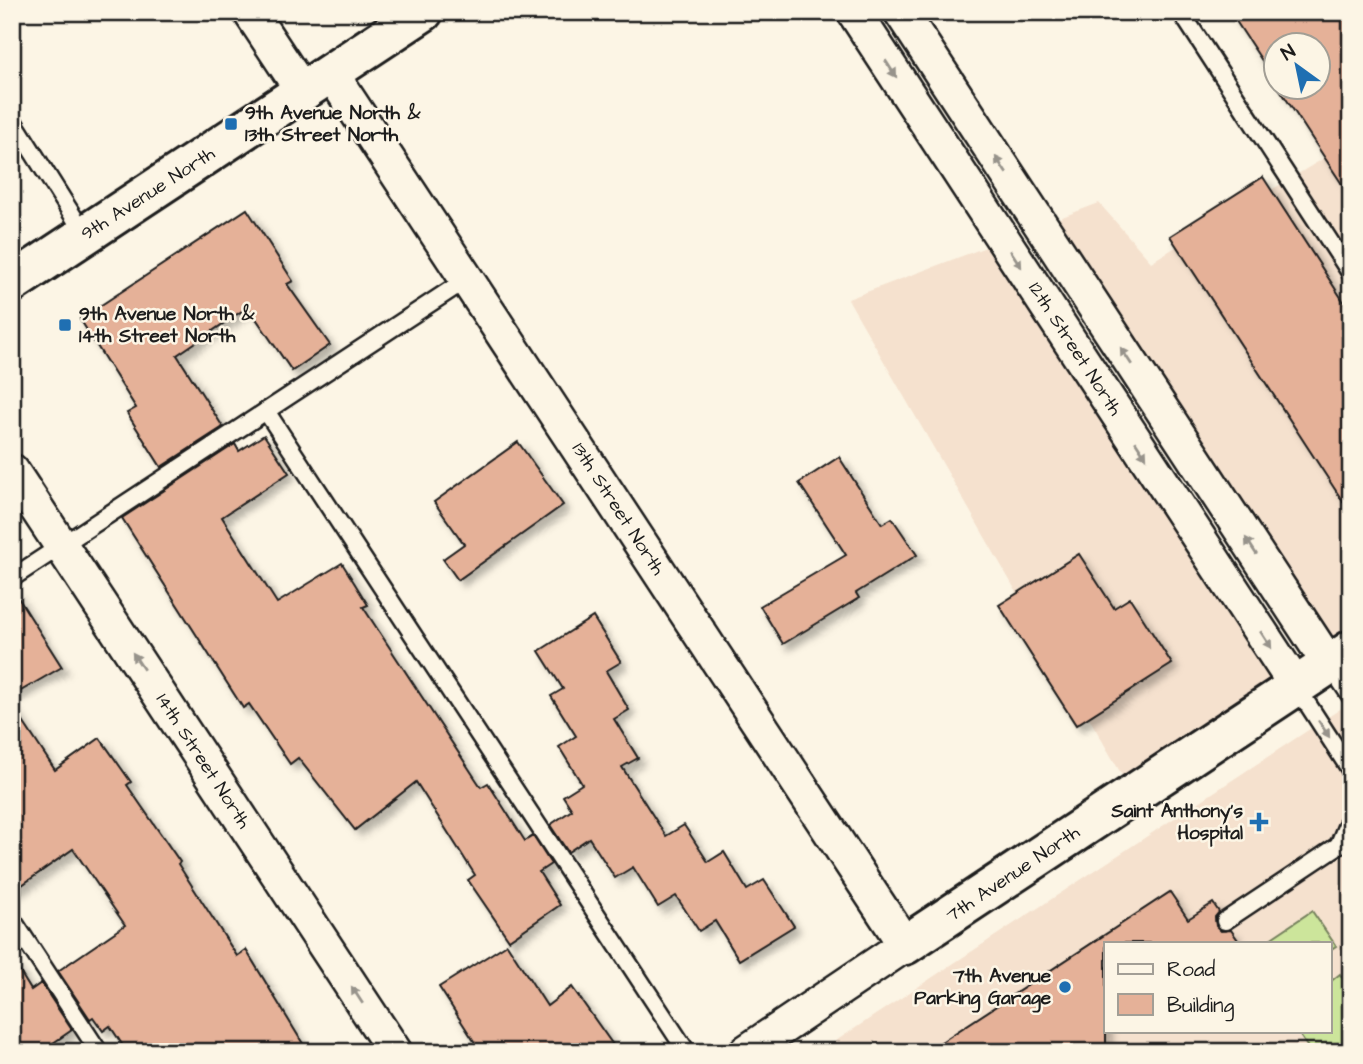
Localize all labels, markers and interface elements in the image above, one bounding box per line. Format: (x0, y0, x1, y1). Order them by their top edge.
north arrow (1262, 32, 1332, 102)
text: N (1276, 38, 1301, 68)
one-way arrow (884, 60, 897, 79)
place label: 9th Avenue North & 13th Street North (245, 100, 422, 149)
marker: 9th Avenue North & 13th Street North (223, 116, 239, 132)
street label: 9th Avenue North (76, 140, 221, 248)
one-way arrow (995, 156, 1008, 175)
one-way arrow (1009, 250, 1022, 269)
street label: 12th Street North (1022, 277, 1129, 422)
place label: 9th Avenue North & 14th Street North (79, 301, 256, 350)
marker: 9th Avenue North & 14th Street North (57, 317, 73, 333)
one-way arrow (1120, 346, 1133, 365)
street label: 13th Street North (565, 437, 671, 581)
one-way arrow (1134, 440, 1147, 459)
one-way arrow (1245, 536, 1258, 555)
one-way arrow (1259, 630, 1272, 649)
one-way arrow (132, 652, 145, 671)
street label: 14th Street North (149, 688, 257, 834)
one-way arrow (1317, 719, 1330, 738)
place label: Saint Anthony's Hospital (1110, 798, 1243, 847)
marker: Saint Anthony's Hospital (1249, 812, 1269, 832)
street label: 7th Avenue North (941, 819, 1086, 929)
legend (1104, 942, 1332, 1032)
text: Road (1167, 955, 1215, 984)
place label: 7th Avenue Parking Garage (914, 963, 1052, 1013)
marker: 7th Avenue Parking Garage (1057, 979, 1073, 995)
one-way arrow (351, 985, 364, 1004)
text: Building (1167, 991, 1235, 1022)

